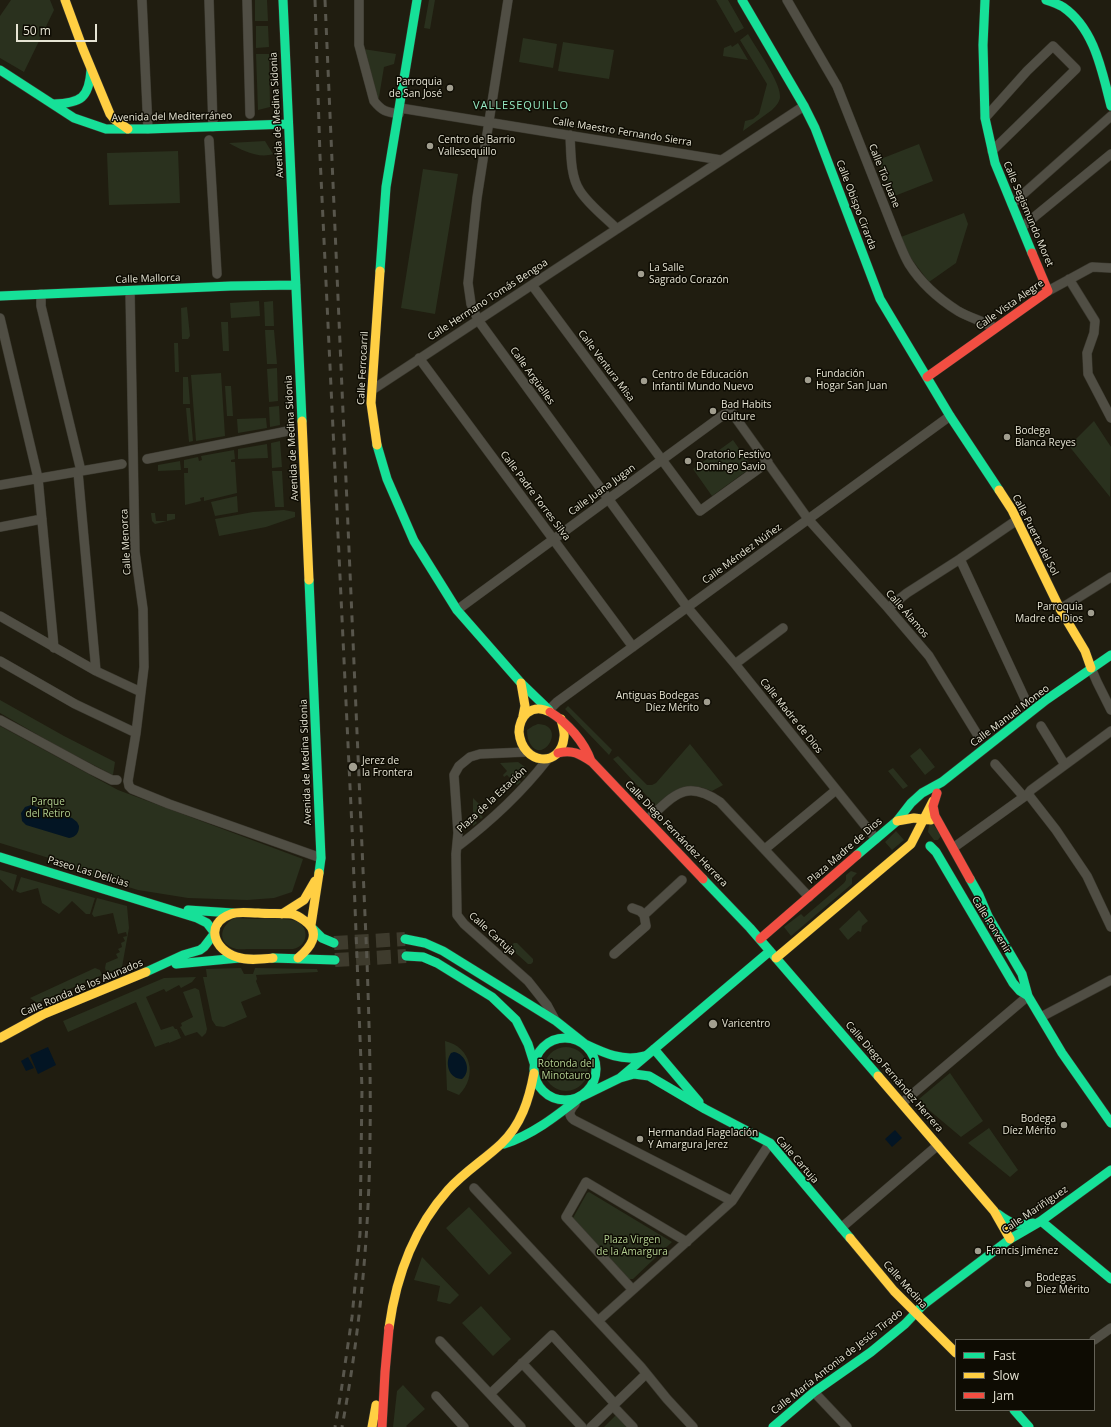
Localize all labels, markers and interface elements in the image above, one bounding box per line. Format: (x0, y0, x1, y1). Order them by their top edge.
scale bar (18, 16, 99, 42)
text: 50 m (23, 22, 51, 39)
street label: Avenida de Medina Sidonia (268, 52, 286, 178)
place label: Parroquia de San José (389, 76, 442, 100)
marker: Parroquia de San José (445, 83, 455, 93)
district label: VALLESEQUILLO (473, 99, 569, 113)
street label: Avenida del Mediterráneo (112, 110, 232, 124)
street label: Calle Maestro Fernando Sierra (551, 115, 693, 149)
place label: Centro de Barrio Vallesequillo (438, 134, 515, 158)
marker: Centro de Barrio Vallesequillo (425, 141, 435, 151)
street label: Calle Tío Juane (866, 142, 902, 210)
street label: Calle Obispo Cirarda (833, 158, 879, 252)
street label: Calle Segismundo Moret (1000, 159, 1056, 269)
street label: Calle Hermano Tomás Bengoa (426, 257, 550, 343)
place label: La Salle Sagrado Corazón (649, 262, 729, 286)
marker: La Salle Sagrado Corazón (636, 269, 646, 279)
street label: Calle Mallorca (115, 272, 181, 286)
street label: Calle Vista Alegre (974, 277, 1046, 333)
street label: Calle Ventura Misa (575, 328, 637, 404)
street label: Calle Ferrocarril (355, 331, 371, 405)
street label: Calle Argüelles (507, 345, 557, 407)
place label: Fundación Hogar San Juan (816, 368, 887, 392)
place label: Centro de Educación Infantil Mundo Nuevo (652, 369, 753, 392)
street label: Avenida de Medina Sidonia (283, 375, 301, 501)
marker: Fundación Hogar San Juan (803, 375, 813, 385)
marker: Centro de Educación Infantil Mundo Nuevo (639, 376, 649, 386)
place label: Bad Habits Culture (721, 399, 772, 422)
marker: Bad Habits Culture (708, 406, 718, 416)
place label: Bodega Blanca Reyes (1015, 425, 1076, 448)
marker: Bodega Blanca Reyes (1002, 432, 1012, 442)
street label: Calle Padre Torres Silva (497, 449, 573, 543)
place label: Oratorio Festivo Domingo Savio (696, 449, 771, 472)
marker: Oratorio Festivo Domingo Savio (683, 456, 693, 466)
street label: Calle Juana Jugan (566, 462, 638, 518)
street label: Calle Puerta del Sol (1009, 492, 1061, 578)
street label: Calle Menorca (118, 509, 134, 575)
street label: Calle Méndez Núñez (700, 521, 784, 587)
street label: Calle Álamos (883, 588, 931, 640)
place label: Parroquia Madre de Dios (1015, 601, 1083, 624)
marker: Parroquia Madre de Dios (1086, 608, 1096, 618)
street label: Calle Madre de Dios (757, 676, 825, 756)
street label: Calle Manuel Moneo (968, 682, 1052, 750)
place label: Antiguas Bodegas Díez Mérito (616, 690, 699, 714)
marker: Antiguas Bodegas Díez Mérito (702, 697, 712, 707)
street label: Avenida de Medina Sidonia (298, 699, 314, 825)
place label: Jerez de la Frontera (362, 755, 413, 778)
marker: Jerez de la Frontera (347, 761, 359, 773)
street label: Plaza de la Estación (455, 765, 529, 835)
street label: Calle Diego Fernández Herrera (622, 779, 730, 889)
park label: Parque del Retiro (26, 796, 70, 820)
street label: Plaza Madre de Dios (805, 815, 885, 887)
street label: Paseo Las Delicias (46, 854, 130, 890)
street label: Calle Porvenir (969, 894, 1013, 956)
street label: Calle Cartuja (466, 910, 518, 958)
street label: Calle Ronda de los Alunados (19, 957, 145, 1019)
marker: Varicentro (707, 1018, 719, 1030)
place label: Varicentro (722, 1018, 770, 1030)
street label: Calle Diego Fernández Herrera (843, 1019, 945, 1135)
park label: Rotonda del Minotauro (538, 1058, 594, 1082)
place label: Bodega Díez Mérito (1003, 1113, 1056, 1136)
marker: Bodega Díez Mérito (1059, 1120, 1069, 1130)
place label: Hermandad Flagelación Y Amargura Jerez (648, 1127, 758, 1150)
marker: Hermandad Flagelación Y Amargura Jerez (635, 1134, 645, 1144)
street label: Calle Cartuja (773, 1134, 821, 1186)
street label: Calle Mariñiguez (1000, 1184, 1070, 1236)
park label: Plaza Virgen de la Amargura (596, 1234, 668, 1258)
place label: Francis Jiménez (986, 1245, 1058, 1257)
marker: Francis Jiménez (973, 1246, 983, 1256)
street label: Calle Medina (880, 1259, 930, 1311)
place label: Bodegas Díez Mérito (1036, 1272, 1089, 1296)
marker: Bodegas Díez Mérito (1023, 1279, 1033, 1289)
street label: Calle María Antonia de Jesús Tirado (769, 1307, 905, 1417)
legend (955, 1339, 1095, 1411)
text: Fast (993, 1347, 1016, 1364)
text: Slow (993, 1367, 1019, 1384)
text: Jam (993, 1387, 1014, 1404)

